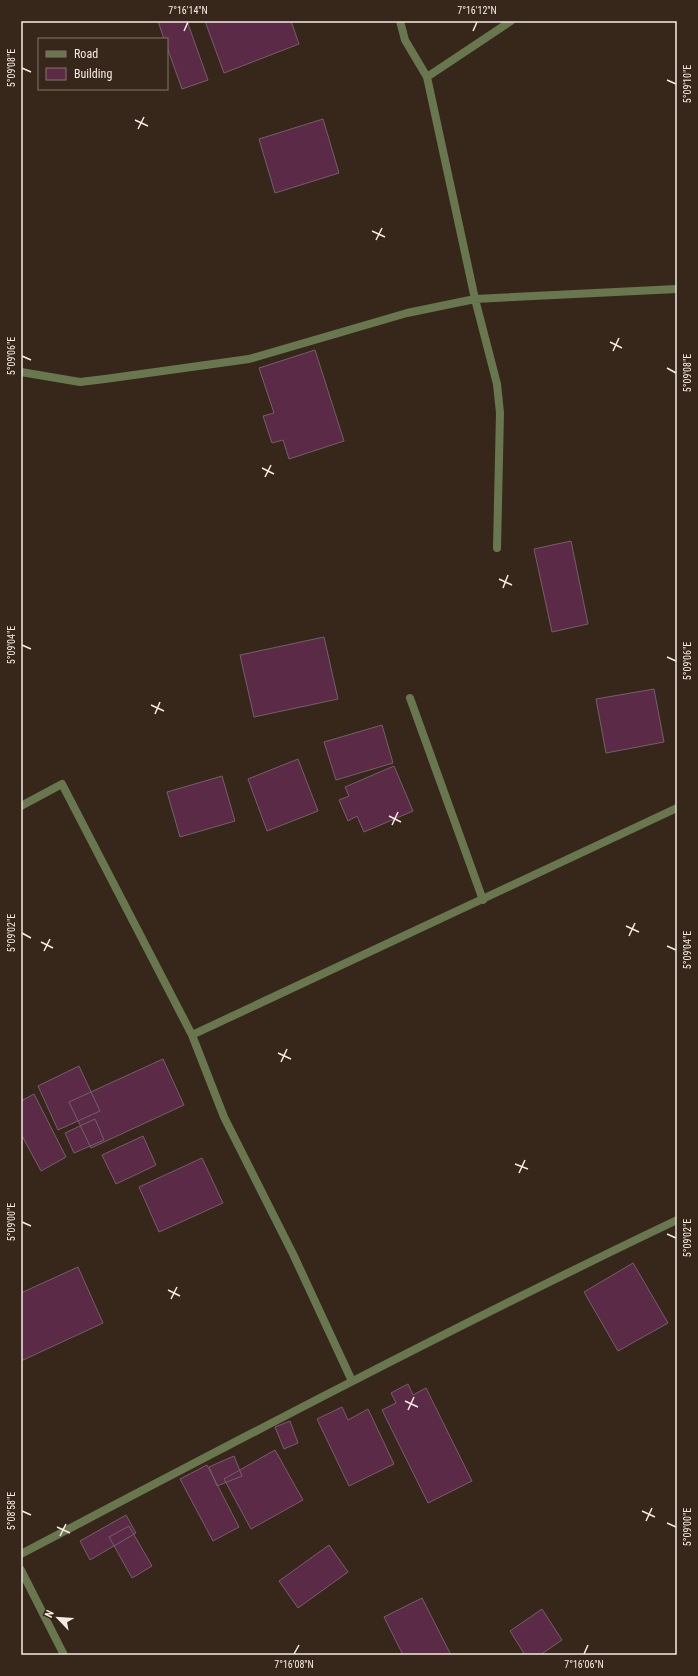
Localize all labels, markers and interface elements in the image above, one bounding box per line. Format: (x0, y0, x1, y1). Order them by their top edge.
text: 7°16'14"N (168, 5, 208, 16)
text: 7°16'12"N (457, 5, 497, 16)
legend (38, 38, 168, 90)
text: Road (74, 47, 98, 61)
text: 5°09'08"E (6, 49, 17, 87)
text: 5°09'10"E (682, 65, 693, 103)
text: Building (74, 67, 112, 81)
text: 5°09'06"E (6, 337, 17, 375)
text: 5°09'08"E (682, 354, 693, 392)
text: 5°09'04"E (6, 626, 17, 664)
text: 5°09'06"E (682, 642, 693, 680)
text: 5°09'02"E (6, 914, 17, 952)
text: 5°09'04"E (682, 931, 693, 969)
text: 5°09'00"E (6, 1203, 17, 1241)
text: 5°09'02"E (682, 1219, 693, 1257)
text: 5°08'58"E (6, 1492, 17, 1530)
text: 5°09'00"E (682, 1508, 693, 1546)
north arrow (38, 1598, 78, 1638)
text: N (42, 1608, 57, 1620)
text: 7°16'08"N (274, 1659, 314, 1670)
text: 7°16'06"N (564, 1659, 604, 1670)

